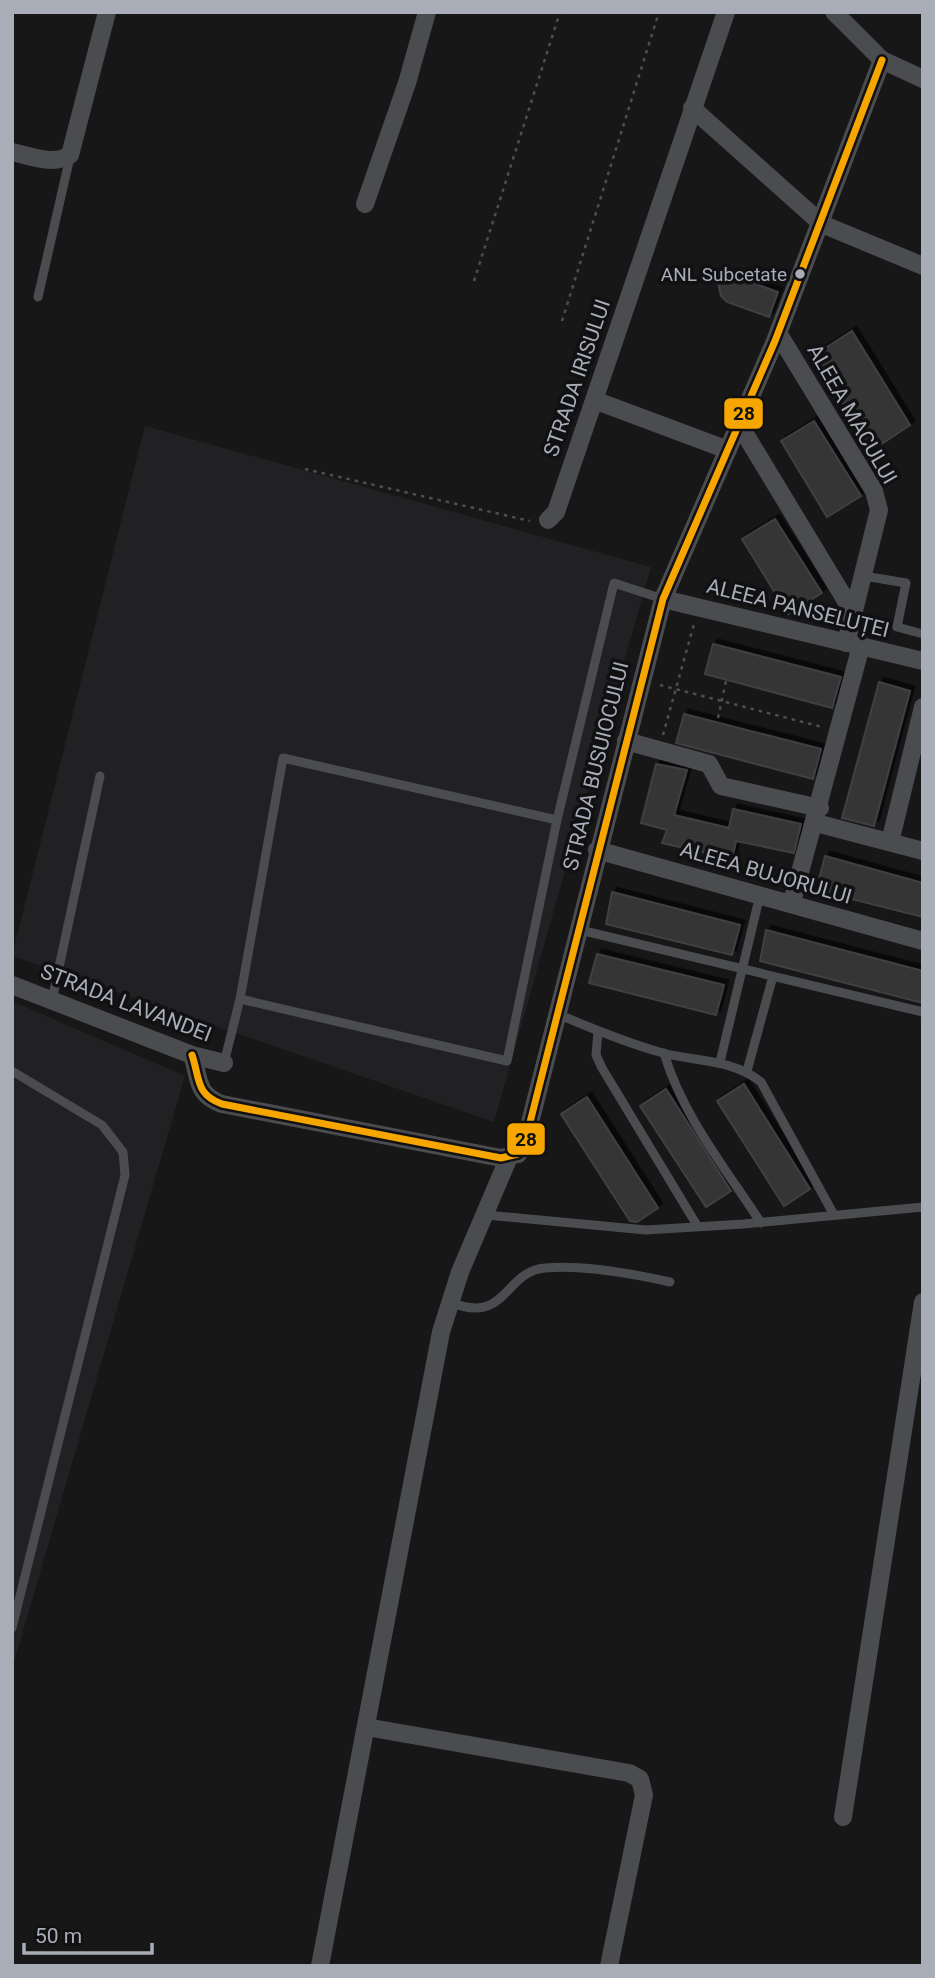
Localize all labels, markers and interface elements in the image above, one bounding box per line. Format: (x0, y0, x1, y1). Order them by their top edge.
place label: ANL Subcetate (661, 263, 787, 286)
marker: ANL Subcetate (793, 267, 807, 281)
street label: STRADA IRISULUI (539, 296, 615, 460)
street label: ALEEA MACULUI (802, 340, 902, 488)
line badge: 28 (723, 397, 764, 430)
text: 28 (733, 402, 755, 425)
street label: ALEEA PANSELUȚEI (704, 574, 892, 643)
street label: STRADA BUSUIOCULUI (558, 659, 634, 873)
street label: ALEEA BUJORULUI (678, 837, 854, 909)
street label: STRADA LAVANDEI (37, 959, 215, 1047)
line badge: 28 (506, 1122, 546, 1156)
text: 28 (515, 1128, 537, 1151)
scale bar (24, 1912, 152, 1956)
text: 50 m (35, 1924, 82, 1948)

